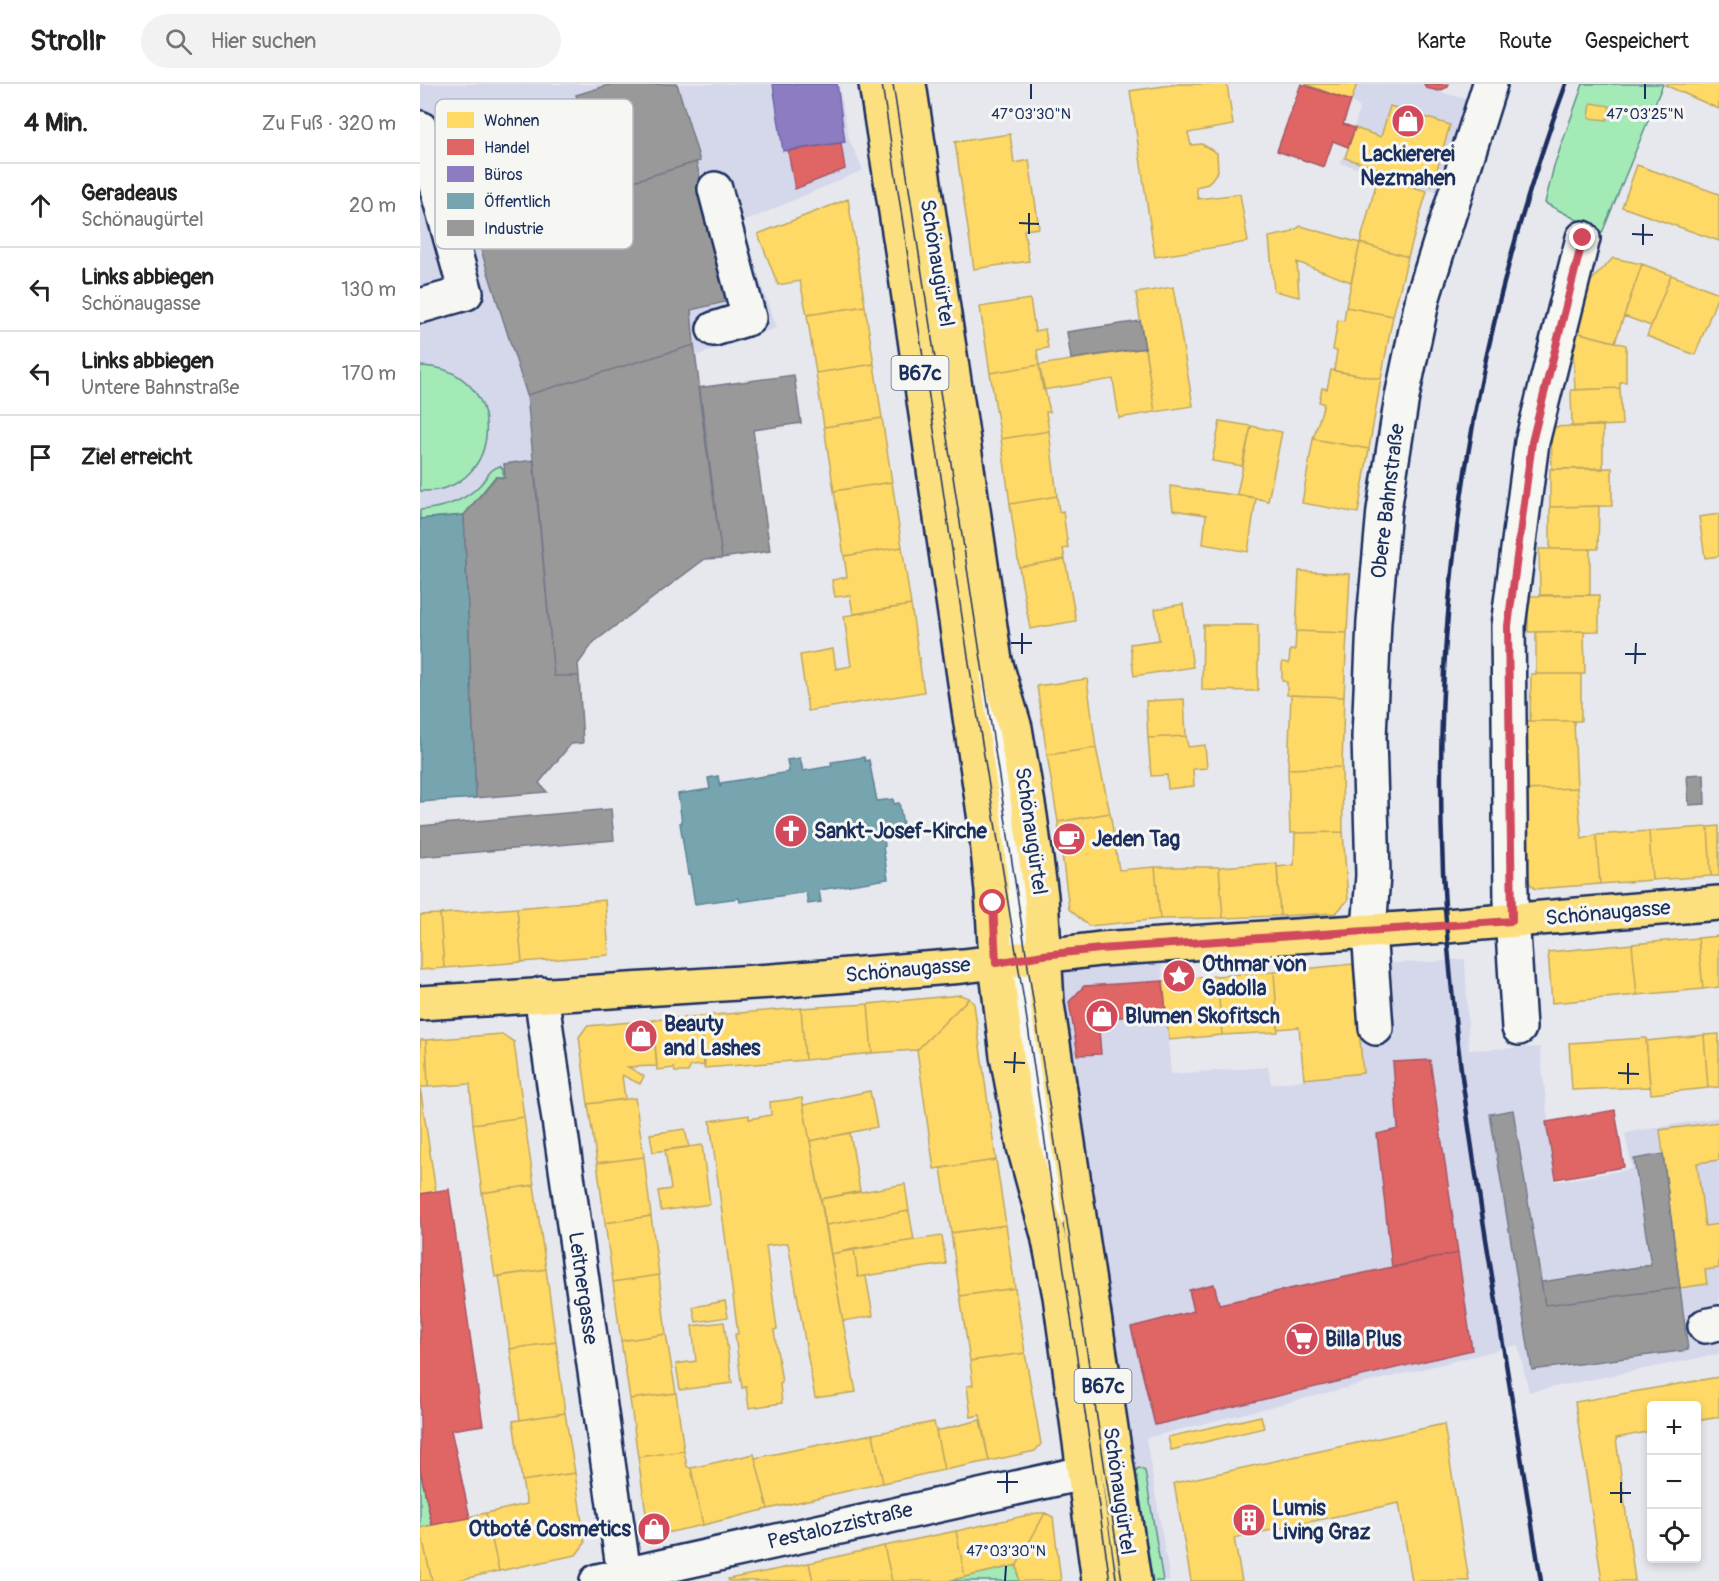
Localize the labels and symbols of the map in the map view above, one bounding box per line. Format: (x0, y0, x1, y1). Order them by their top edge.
legend (435, 99, 633, 249)
shop icon: Lackiererei Nezmahen (1390, 103, 1426, 139)
text: 47°03'30"N (991, 105, 1071, 124)
text: 47°03'25"N (1606, 105, 1684, 124)
text: Wohnen (484, 111, 539, 131)
text: Handel (484, 138, 530, 158)
place label: Lackiererei Nezmahen (1360, 141, 1456, 192)
text: Büros (484, 165, 522, 185)
text: Öffentlich (484, 192, 550, 212)
street label: Schönaugürtel (914, 197, 960, 329)
text: Industrie (484, 219, 544, 239)
route end (1569, 224, 1595, 250)
road number: B67c (892, 356, 948, 390)
street label: Obere Bahnstraße (1365, 421, 1411, 580)
street label: Schönaugürtel (1009, 765, 1053, 897)
church icon: Sankt-Josef-Kirche (773, 813, 809, 849)
place label: Sankt-Josef-Kirche (814, 818, 987, 845)
cafe icon: Jeden Tag (1051, 821, 1087, 857)
place label: Jeden Tag (1092, 826, 1180, 853)
route start (979, 889, 1005, 915)
street label: Schönaugasse (1544, 894, 1672, 932)
street label: Schönaugasse (844, 951, 972, 989)
place label: Othmar von Gadolla (1202, 951, 1307, 1002)
place icon: Othmar von Gadolla (1161, 958, 1197, 994)
shop icon: Blumen Skofitsch (1084, 998, 1120, 1034)
place label: Blumen Skofitsch (1125, 1003, 1280, 1030)
place label: Beauty and Lashes (664, 1011, 761, 1062)
shop icon: Beauty and Lashes (623, 1018, 659, 1054)
street label: Leitnergasse (562, 1230, 604, 1347)
supermarket icon: Billa Plus (1284, 1321, 1320, 1357)
place label: Billa Plus (1325, 1326, 1402, 1353)
road number: B67c (1074, 1369, 1132, 1403)
street label: Schönaugürtel (1097, 1425, 1141, 1557)
place label: Lumis Living Graz (1272, 1495, 1370, 1546)
street label: Pestalozzistraße (765, 1496, 916, 1556)
building icon: Lumis Living Graz (1231, 1502, 1267, 1538)
shop icon: Otboté Cosmetics (636, 1511, 672, 1547)
place label: Otboté Cosmetics (469, 1516, 632, 1543)
text: 47°03'30"N (966, 1542, 1046, 1561)

